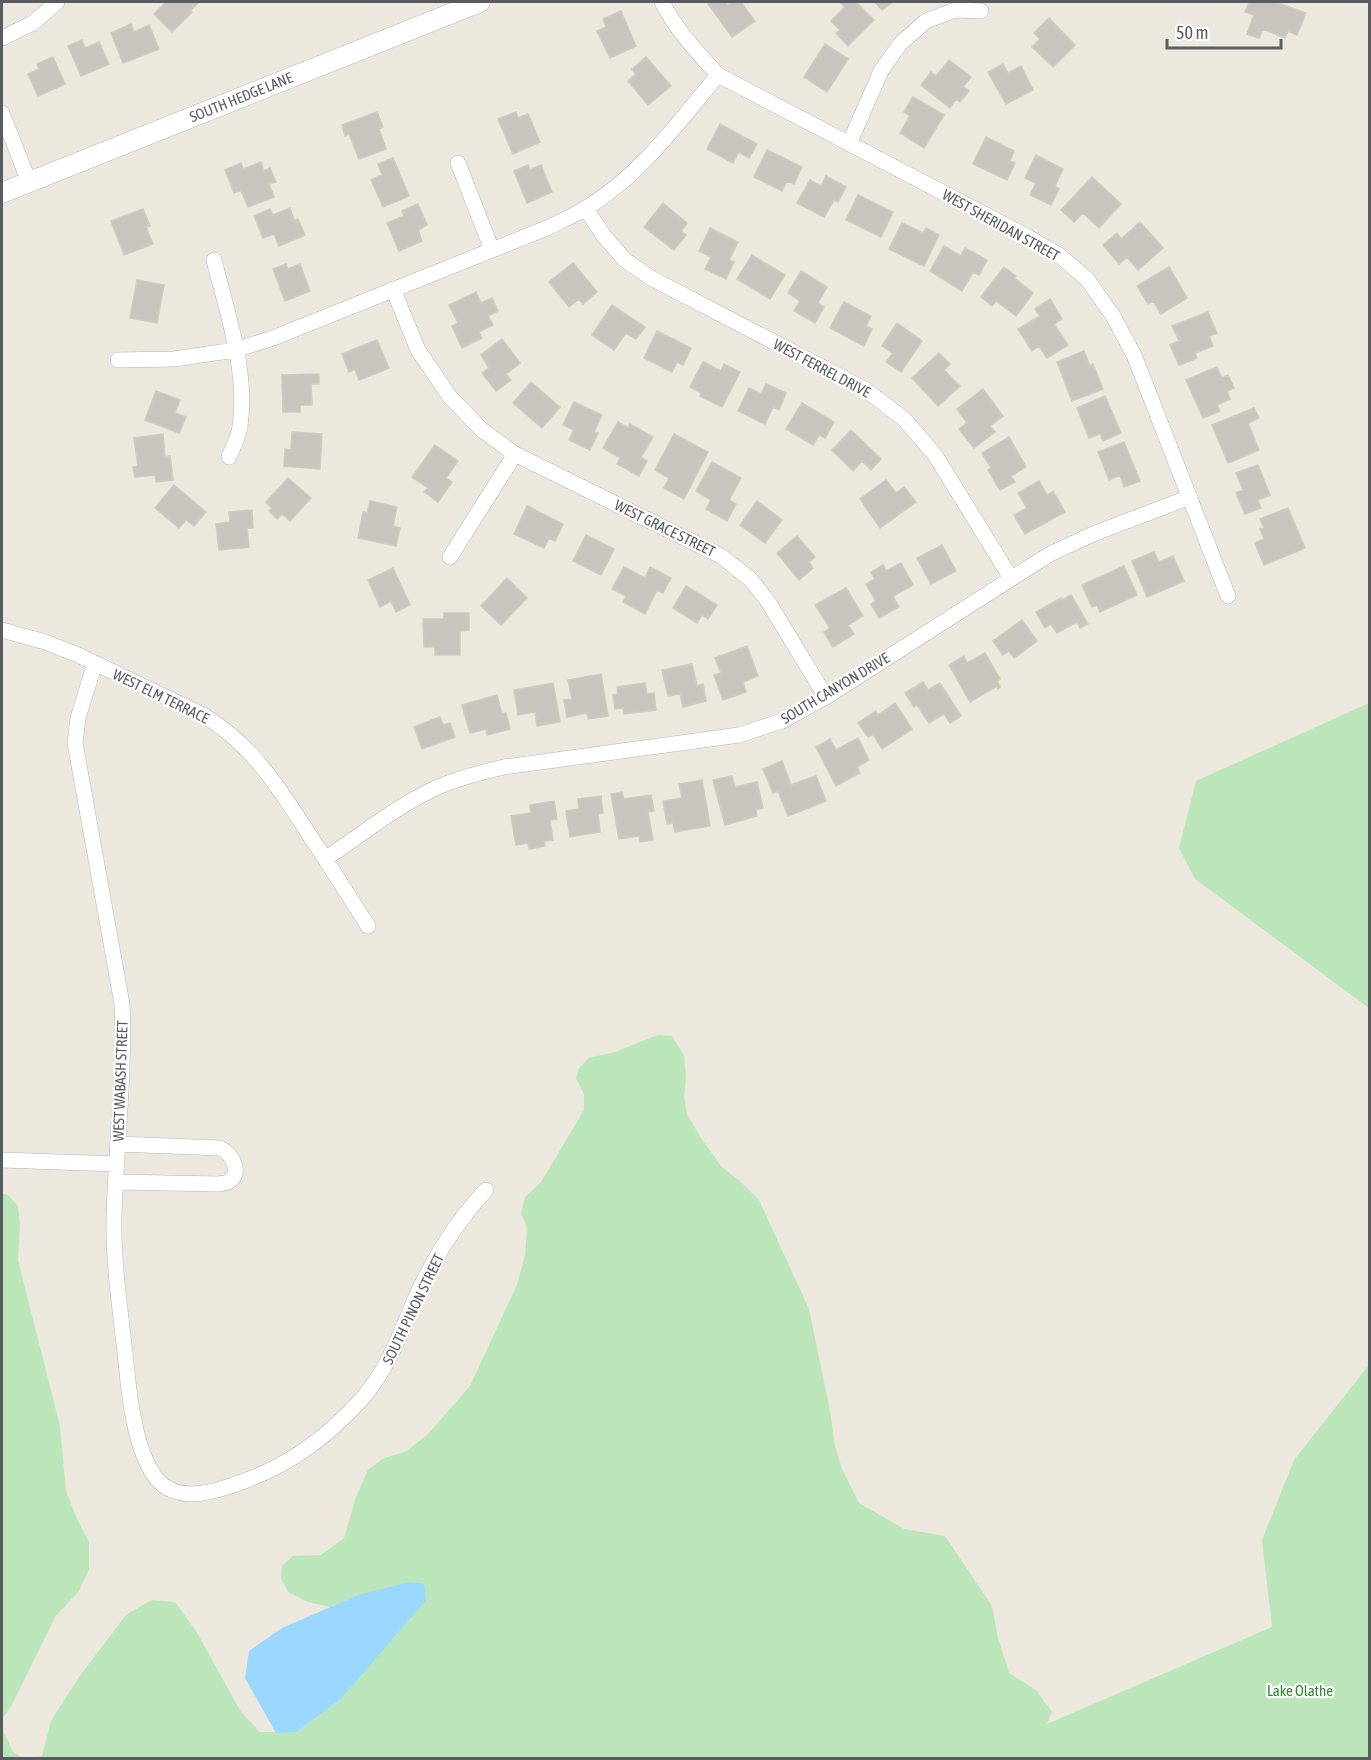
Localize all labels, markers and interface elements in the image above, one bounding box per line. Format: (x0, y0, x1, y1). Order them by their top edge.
scale bar (1167, 12, 1281, 50)
text: 50 m (1176, 22, 1208, 43)
street label: SOUTH HEDGE LANE (187, 68, 296, 125)
street label: WEST SHERIDAN STREET (939, 186, 1063, 264)
street label: WEST FERREL DRIVE (771, 335, 874, 401)
street label: WEST GRACE STREET (612, 496, 719, 560)
street label: SOUTH CANYON DRIVE (778, 649, 893, 727)
street label: WEST ELM TERRACE (110, 665, 212, 727)
street label: WEST WABASH STREET (109, 1020, 131, 1142)
street label: SOUTH PINON STREET (379, 1251, 447, 1367)
park label: Lake Olathe (1267, 1682, 1333, 1699)

